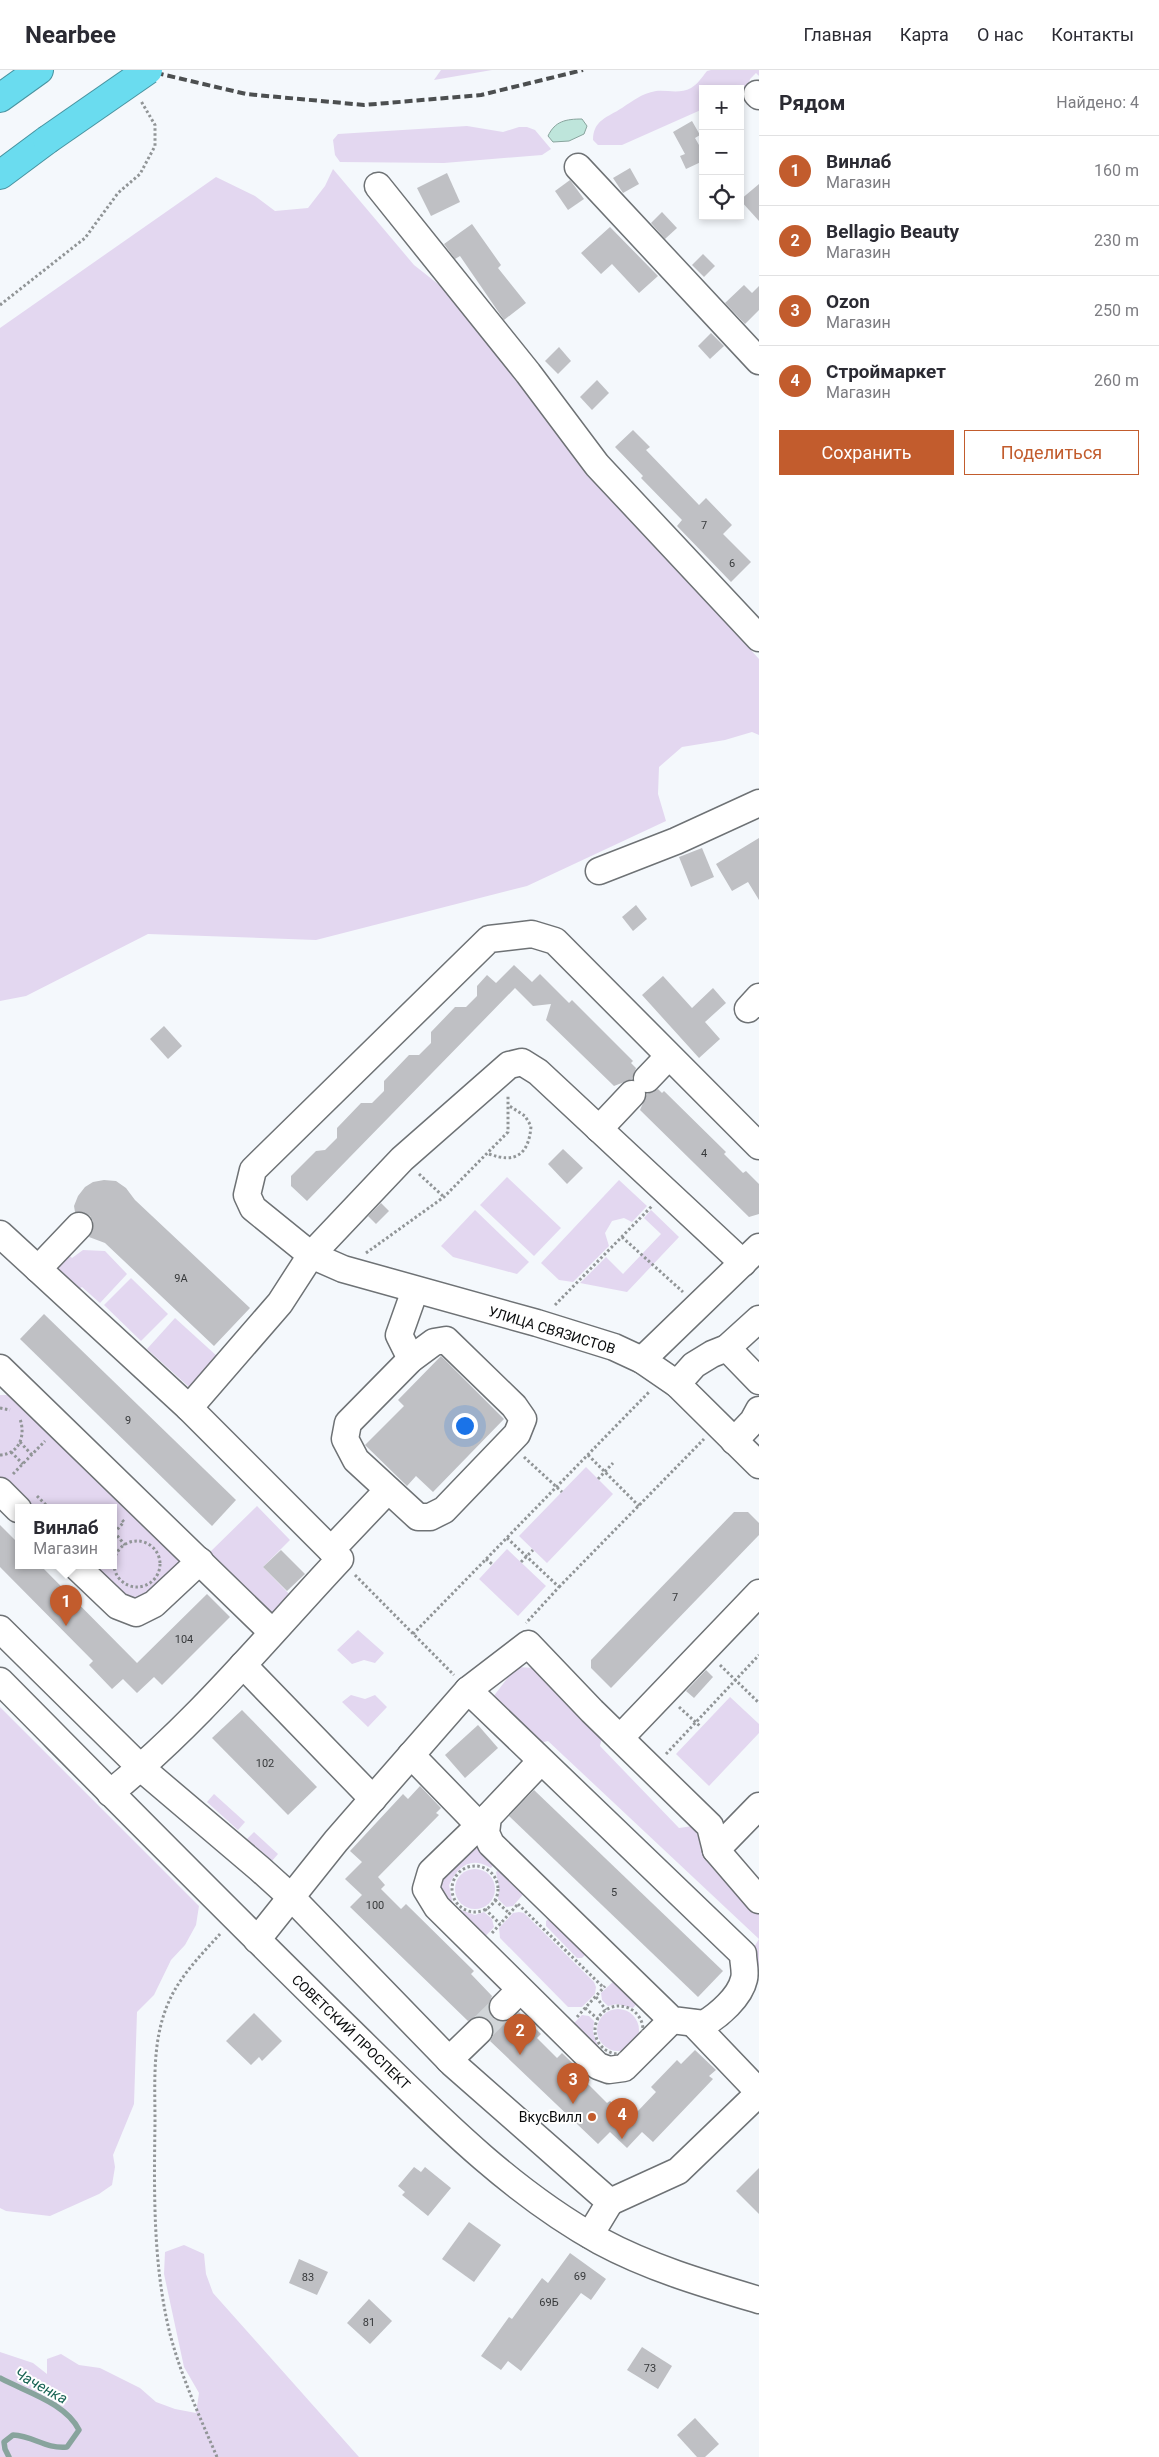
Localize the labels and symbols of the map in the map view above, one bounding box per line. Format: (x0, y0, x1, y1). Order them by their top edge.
house number: 7 (701, 519, 707, 532)
house number: 6 (729, 557, 735, 570)
house number: 4 (701, 1147, 707, 1160)
house number: 9А (174, 1272, 189, 1285)
street label: УЛИЦА СВЯЗИСТОВ (487, 1303, 617, 1357)
your location (452, 1413, 478, 1439)
house number: 9 (125, 1414, 131, 1427)
pin: 1 (50, 1585, 82, 1626)
house number: 7 (672, 1591, 678, 1604)
house number: 104 (175, 1633, 193, 1646)
house number: 102 (256, 1757, 274, 1770)
house number: 5 (611, 1886, 617, 1899)
house number: 100 (366, 1899, 384, 1912)
street label: СОВЕТСКИЙ ПРОСПЕКТ (289, 1971, 414, 2093)
pin: 2 (504, 2014, 536, 2055)
pin: 3 (557, 2063, 589, 2104)
pin: 4 (606, 2098, 638, 2139)
place label: ВкусВилл (519, 2109, 582, 2125)
marker: ВкусВилл (586, 2111, 598, 2123)
house number: 69 (574, 2270, 586, 2283)
house number: 83 (302, 2271, 314, 2284)
house number: 69Б (539, 2296, 559, 2309)
house number: 81 (363, 2316, 375, 2329)
house number: 73 (644, 2362, 656, 2375)
water label: Чаченка (11, 2364, 71, 2408)

